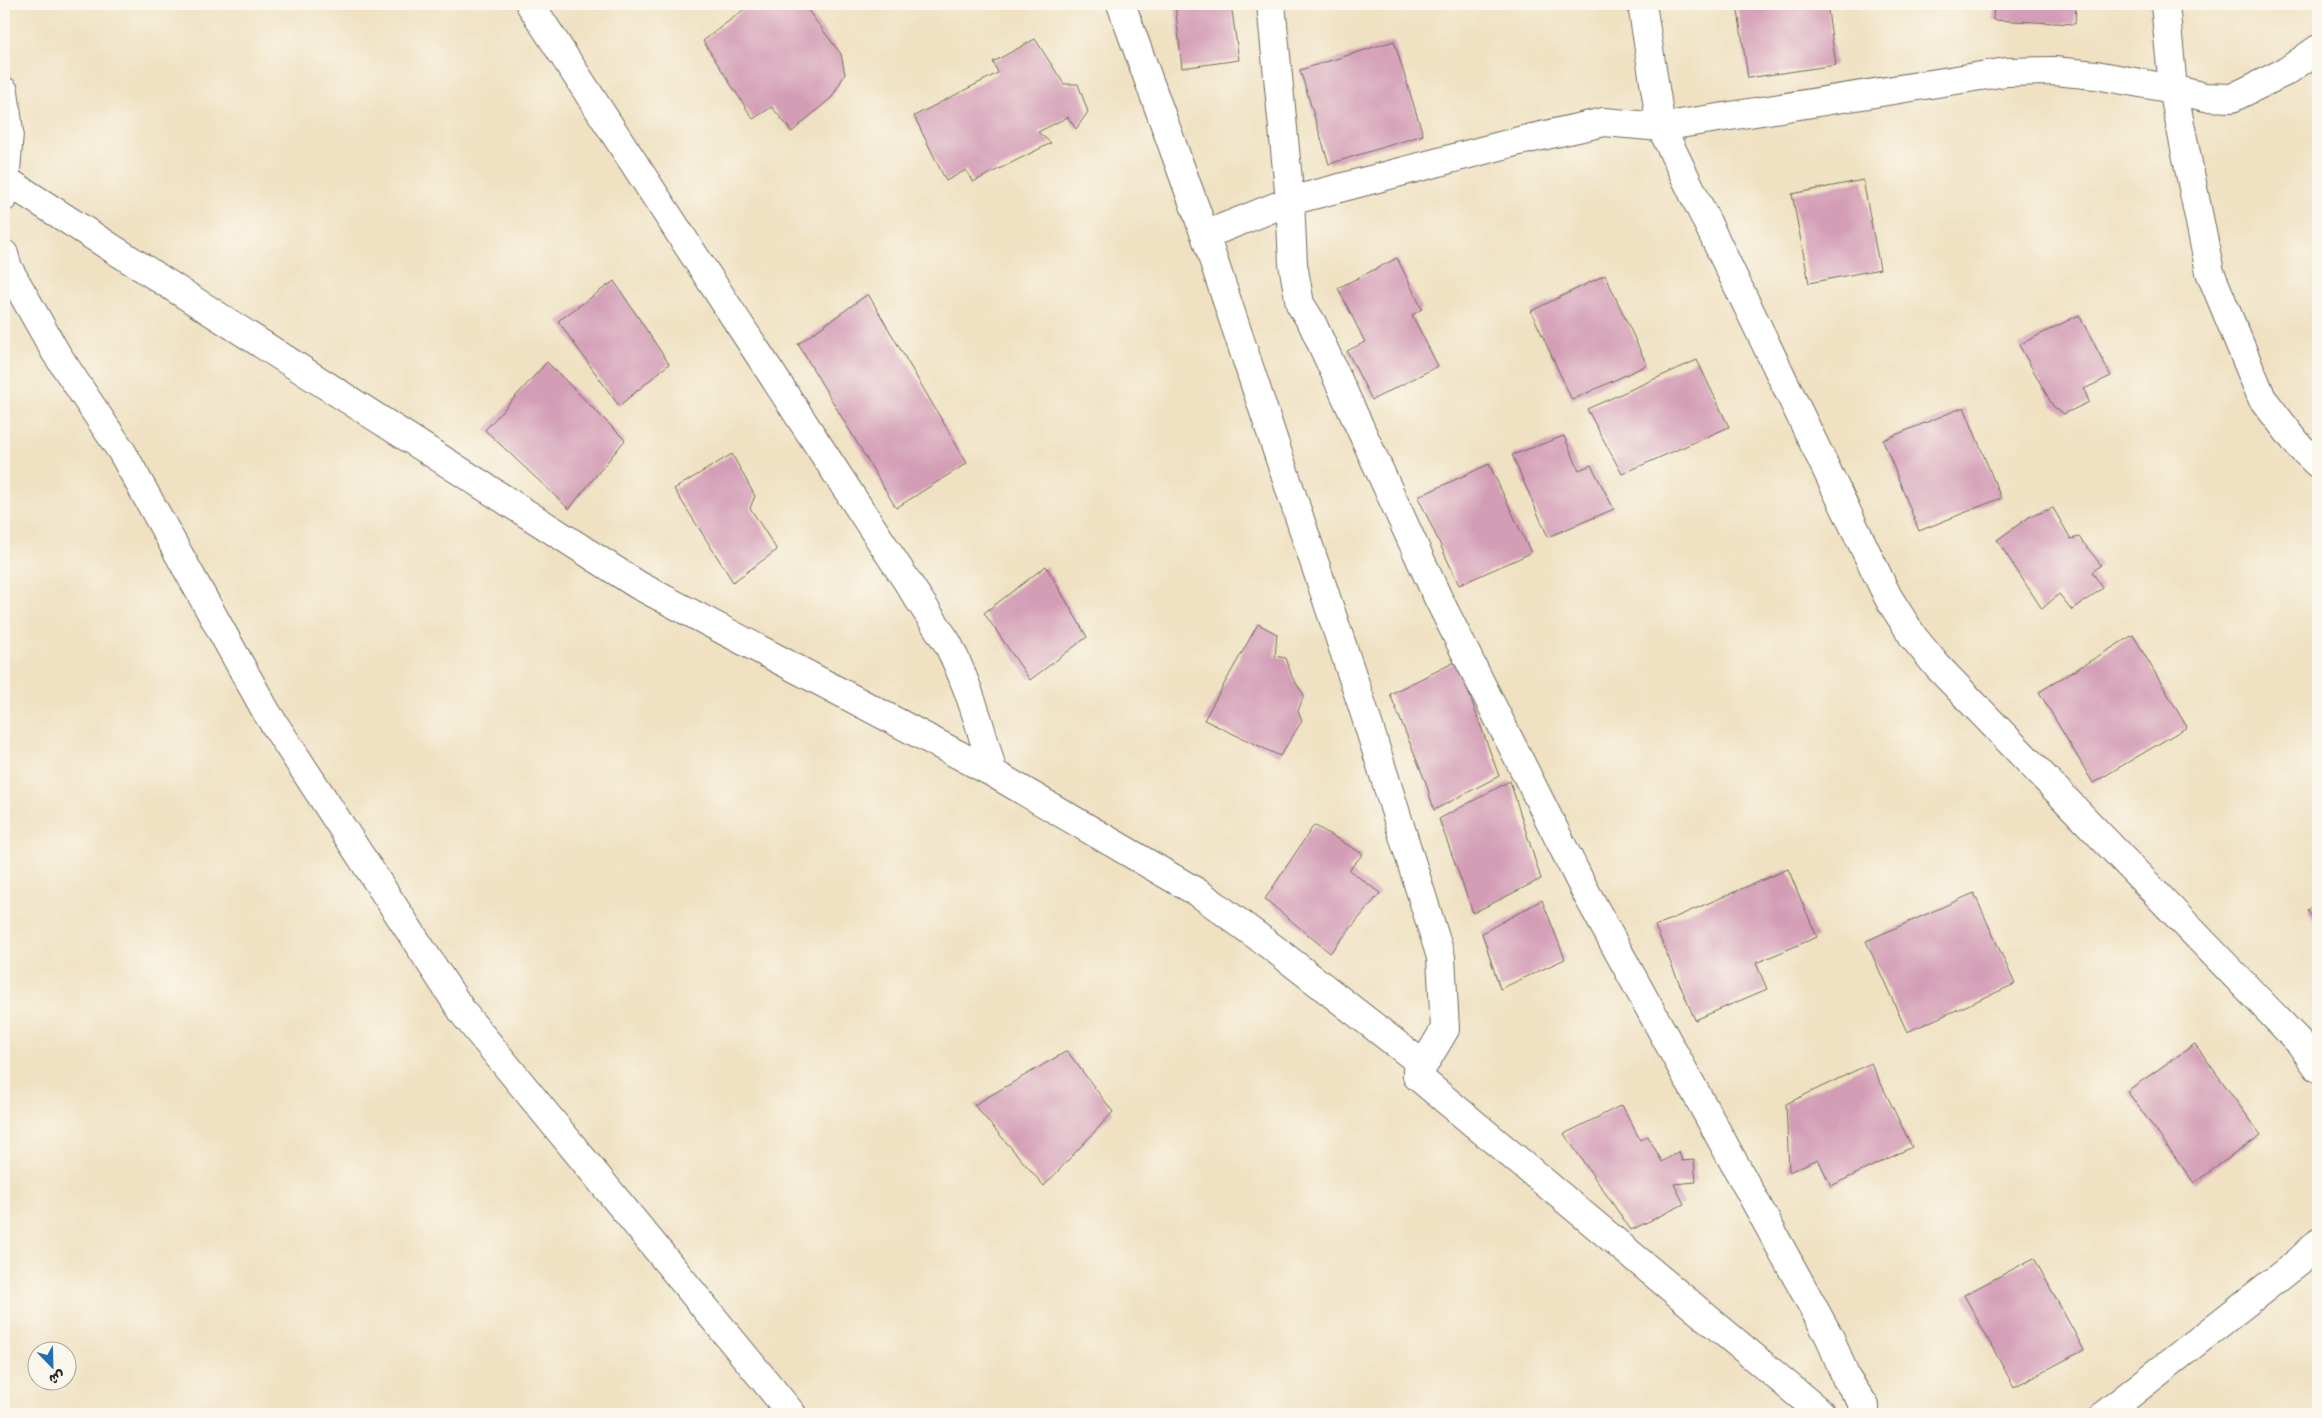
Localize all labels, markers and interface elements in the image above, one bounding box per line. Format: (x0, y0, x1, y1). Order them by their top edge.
north arrow (28, 1340, 78, 1390)
text: ش (46, 1367, 68, 1390)

